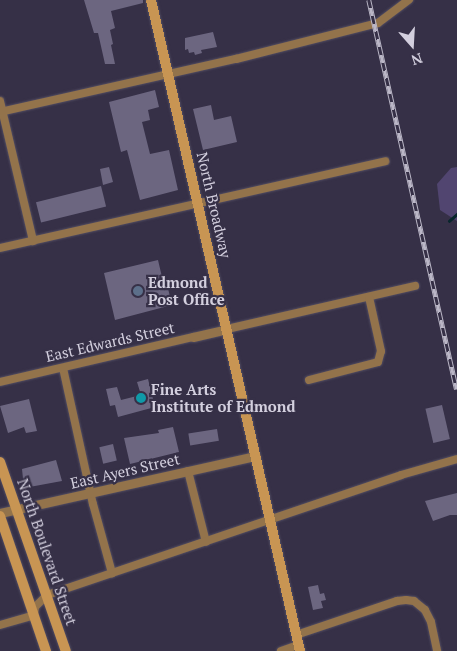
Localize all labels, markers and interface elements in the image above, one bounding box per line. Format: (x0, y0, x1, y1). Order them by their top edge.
north arrow (387, 20, 437, 70)
text: N (409, 49, 425, 70)
street label: North Broadway (193, 150, 235, 260)
place label: Edmond Post Office (148, 273, 225, 308)
marker: Edmond Post Office (132, 285, 144, 297)
street label: East Edwards Street (44, 318, 176, 366)
place label: Fine Arts Institute of Edmond (151, 380, 295, 415)
marker: Fine Arts Institute of Edmond (135, 392, 147, 404)
street label: East Ayers Street (68, 450, 182, 492)
street label: North Boulevard Street (13, 476, 81, 628)

